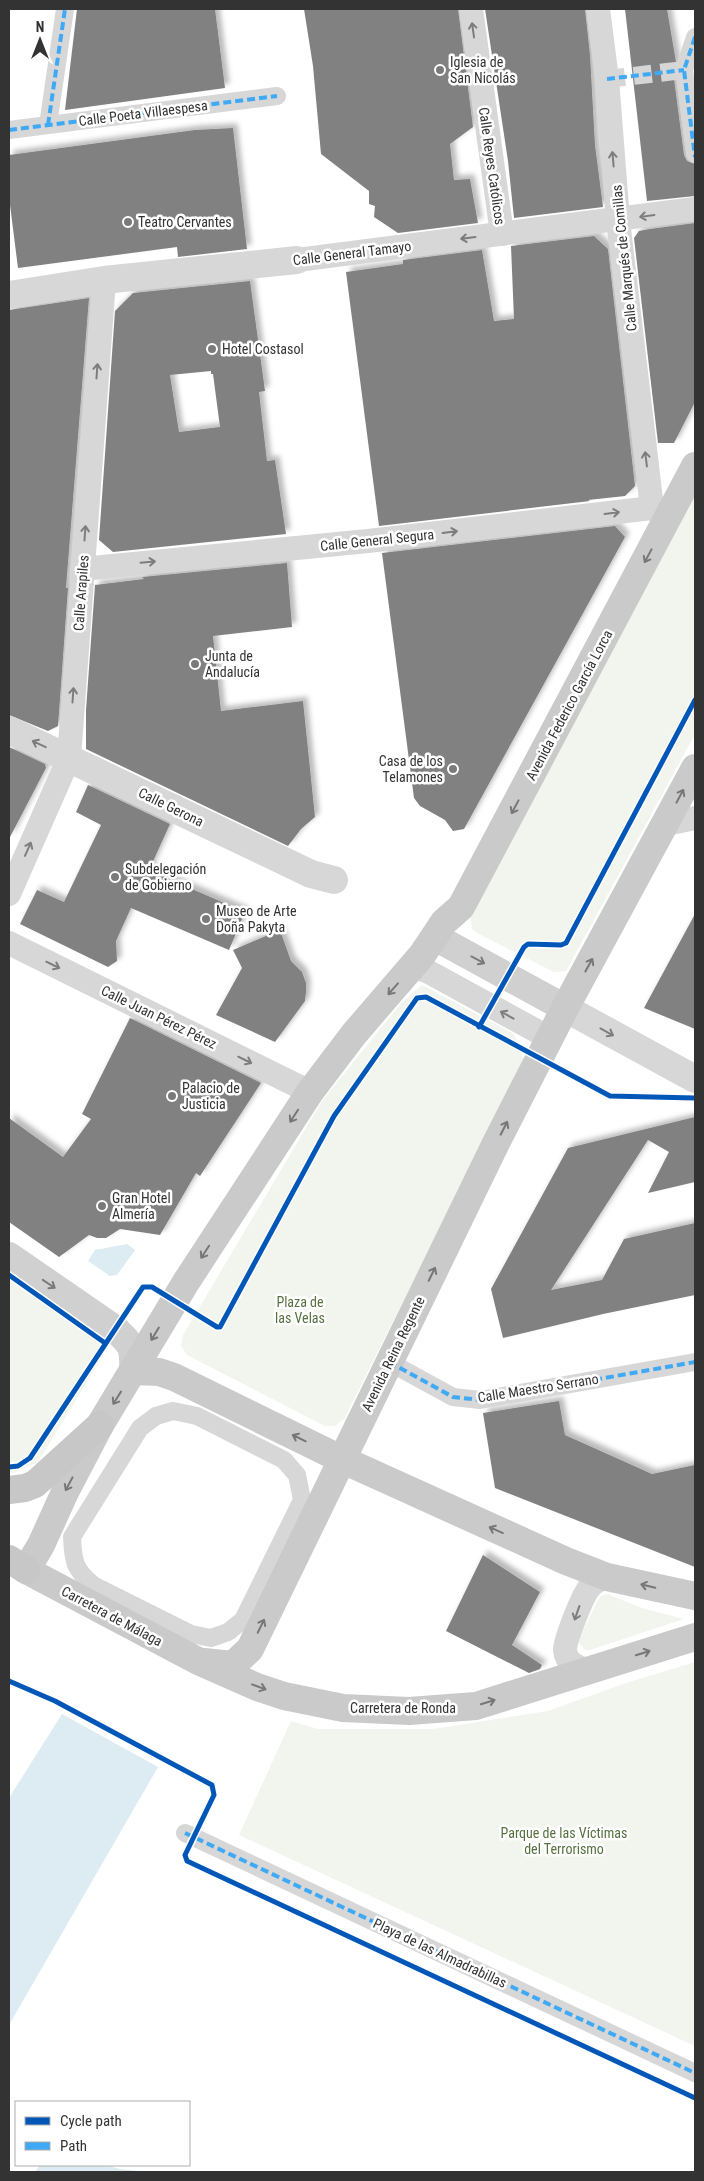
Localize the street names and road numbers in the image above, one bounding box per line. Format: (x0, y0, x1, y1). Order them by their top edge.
street label: Calle Poeta Villaespesa (78, 97, 208, 129)
street label: Calle Reyes Católicos (476, 106, 508, 226)
street label: Calle Marqués de Comillas (608, 184, 640, 332)
street label: Calle General Tamayo (292, 238, 412, 268)
street label: Calle General Segura (319, 526, 435, 554)
street label: Calle Arapiles (70, 555, 92, 631)
street label: Avenida Federico García Lorca (523, 627, 615, 783)
street label: Calle Gerona (136, 784, 206, 830)
street label: Calle Juan Pérez Pérez (99, 982, 219, 1052)
street label: Avenida Reina Regente (358, 1294, 428, 1414)
street label: Calle Maestro Serrano (476, 1371, 600, 1405)
street label: Carretera de Málaga (59, 1583, 165, 1649)
street label: Carretera de Ronda (350, 1700, 456, 1716)
street label: Playa de las Almadrabillas (371, 1915, 509, 1991)

